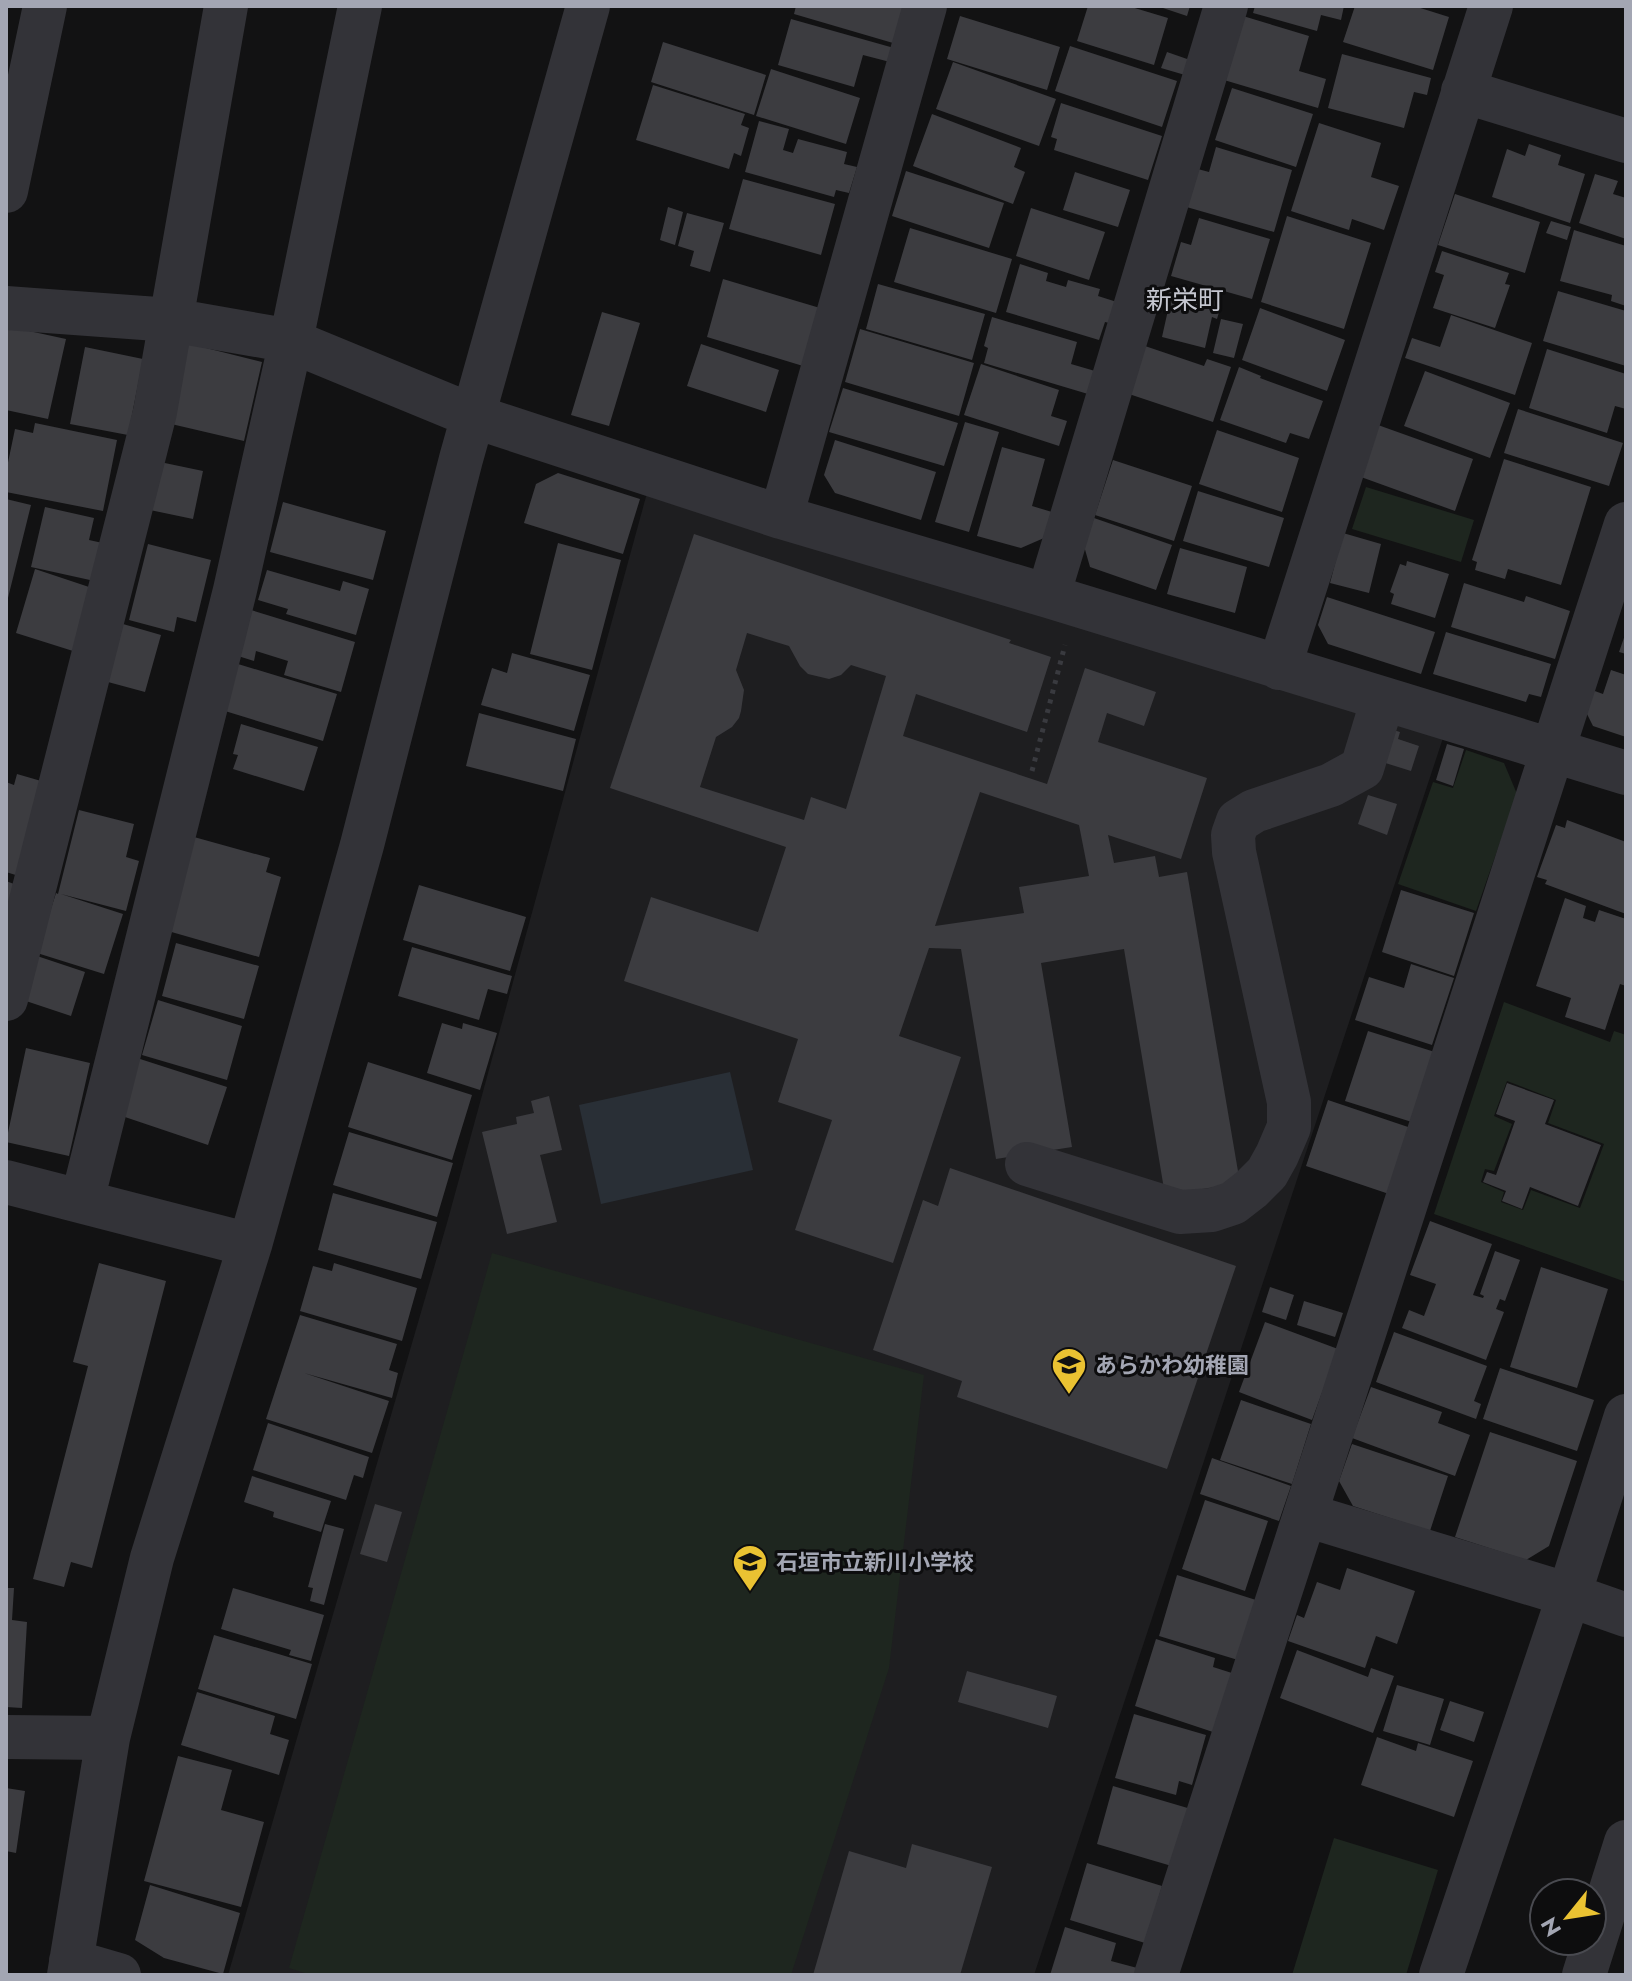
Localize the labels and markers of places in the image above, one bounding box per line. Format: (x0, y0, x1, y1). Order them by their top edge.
school or university icon: あらかわ幼稚園 (1050, 1346, 1088, 1396)
place label: あらかわ幼稚園 (1095, 1349, 1249, 1381)
school or university icon: 石垣市立新川小学校 (731, 1543, 769, 1593)
place label: 石垣市立新川小学校 (776, 1546, 974, 1578)

